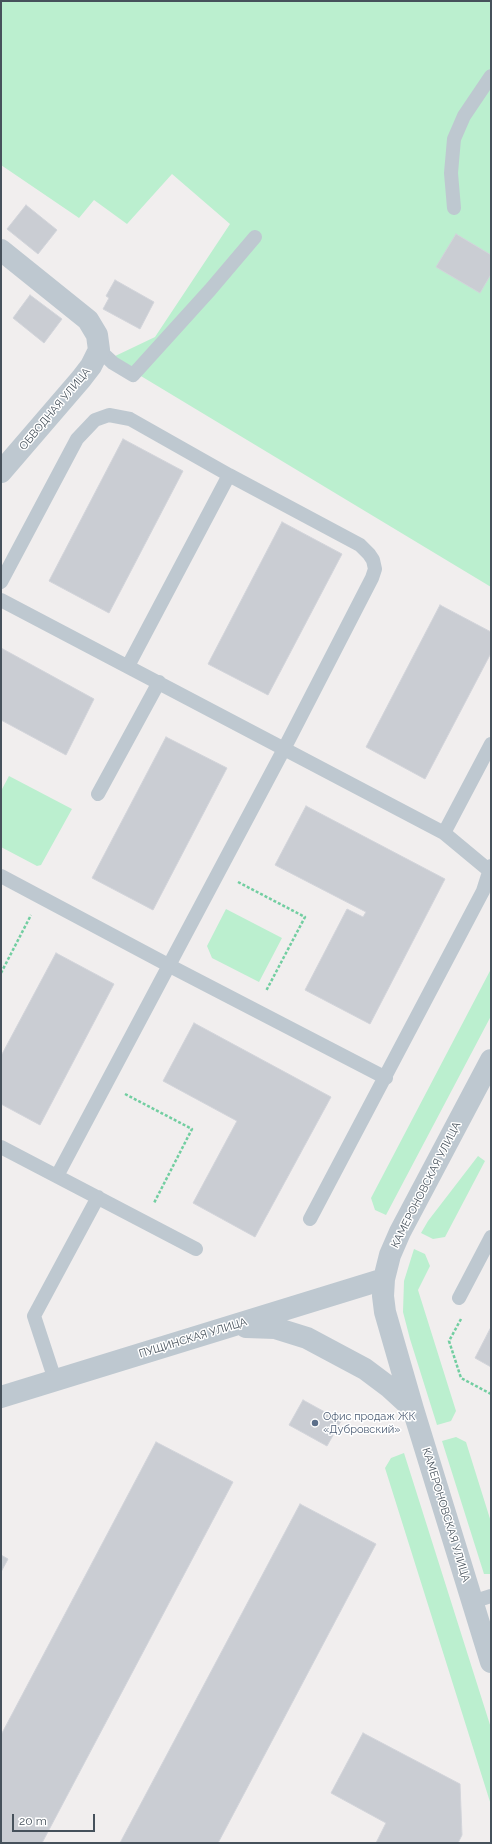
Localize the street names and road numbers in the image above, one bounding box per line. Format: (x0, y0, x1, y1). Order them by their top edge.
street label: ОБВОДНАЯ УЛИЦА (17, 365, 93, 453)
street label: КАМЕРОНОВСКАЯ УЛИЦА (388, 1120, 464, 1250)
street label: ПУЩИНСКАЯ УЛИЦА (137, 1315, 249, 1361)
street label: КАМЕРОНОВСКАЯ УЛИЦА (419, 1446, 473, 1584)

